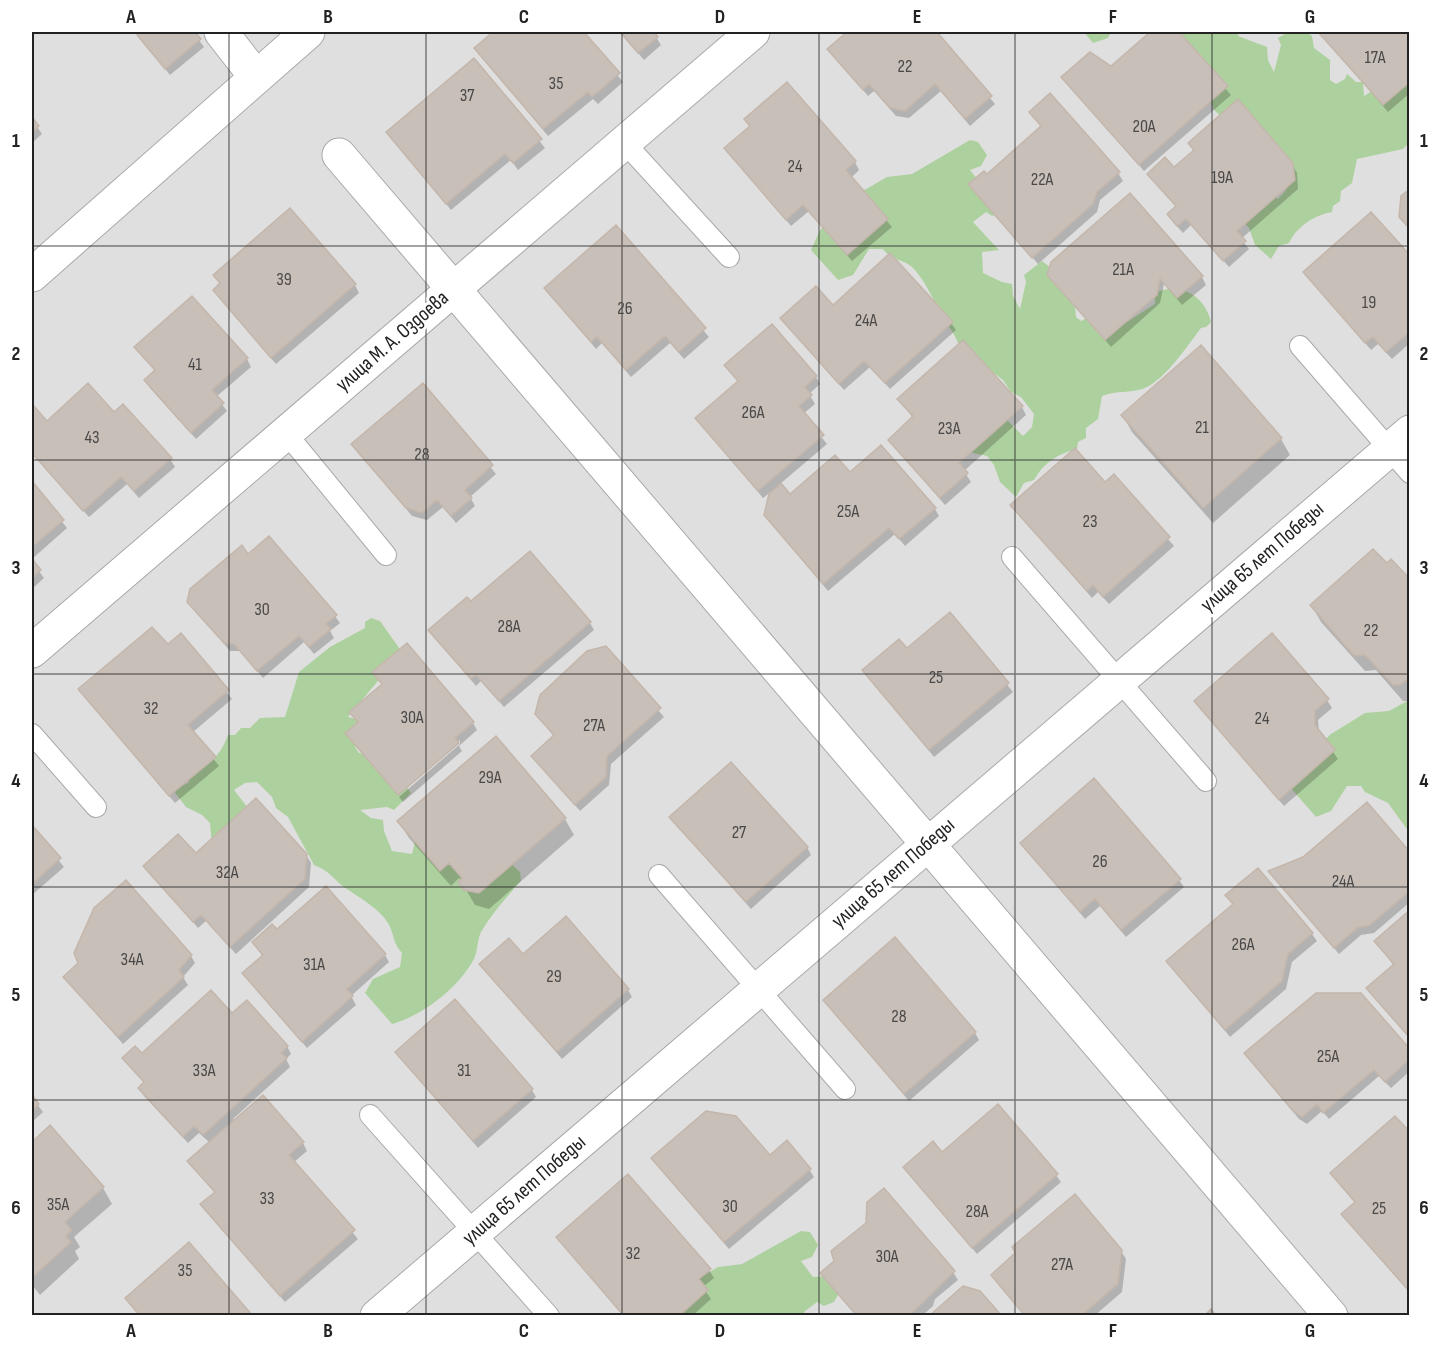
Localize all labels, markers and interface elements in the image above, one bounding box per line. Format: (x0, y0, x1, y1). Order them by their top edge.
text: A (125, 5, 136, 29)
text: B (323, 5, 333, 29)
text: C (519, 5, 529, 29)
text: D (715, 5, 725, 29)
text: E (913, 5, 921, 29)
text: F (1109, 5, 1117, 29)
text: G (1305, 5, 1315, 29)
house number: 17А (1365, 47, 1386, 68)
house number: 22 (898, 56, 912, 77)
house number: 35 (549, 73, 563, 94)
house number: 37 (460, 85, 475, 106)
house number: 20А (1132, 116, 1156, 137)
text: 1 (12, 129, 20, 153)
text: 1 (1420, 129, 1428, 153)
house number: 24 (788, 156, 803, 177)
house number: 19А (1211, 167, 1233, 188)
house number: 22А (1031, 169, 1054, 190)
house number: 21А (1112, 259, 1134, 280)
house number: 39 (276, 269, 292, 290)
street label: улица М. А. Оздоева (331, 285, 453, 397)
house number: 19 (1362, 292, 1376, 313)
house number: 26 (617, 298, 633, 319)
house number: 24А (855, 310, 878, 331)
text: 2 (12, 342, 20, 366)
text: 2 (1420, 342, 1428, 366)
house number: 41 (188, 354, 203, 375)
house number: 26А (741, 402, 765, 423)
house number: 21 (1195, 417, 1210, 438)
house number: 23А (938, 418, 961, 439)
house number: 43 (84, 427, 100, 448)
house number: 28 (414, 444, 430, 465)
street label: улица 65 лет Победы (1195, 497, 1329, 617)
house number: 25А (837, 501, 859, 522)
house number: 23 (1083, 511, 1098, 532)
text: 3 (12, 556, 21, 580)
text: 3 (1420, 556, 1429, 580)
house number: 30 (254, 599, 270, 620)
house number: 28А (497, 616, 521, 637)
house number: 22 (1364, 620, 1378, 641)
house number: 25 (929, 667, 943, 688)
house number: 32 (144, 698, 158, 719)
house number: 30А (400, 707, 424, 728)
house number: 24 (1255, 708, 1270, 729)
house number: 27А (583, 715, 605, 736)
house number: 29А (478, 767, 502, 788)
text: 4 (11, 769, 21, 793)
text: 4 (1419, 769, 1429, 793)
street label: улица 65 лет Победы (826, 813, 960, 933)
house number: 27 (732, 822, 747, 843)
house number: 26 (1092, 851, 1108, 872)
house number: 32А (216, 862, 239, 883)
house number: 24А (1332, 871, 1355, 892)
house number: 26А (1231, 934, 1255, 955)
house number: 34А (121, 949, 144, 970)
house number: 31А (303, 954, 325, 975)
house number: 29 (546, 966, 562, 987)
text: 5 (12, 983, 21, 1007)
text: 5 (1420, 983, 1429, 1007)
house number: 28 (891, 1006, 907, 1027)
house number: 25А (1317, 1046, 1339, 1067)
house number: 33А (193, 1060, 216, 1081)
house number: 31 (457, 1060, 472, 1081)
street label: улица 65 лет Победы (457, 1130, 591, 1250)
house number: 33 (259, 1188, 275, 1209)
house number: 35А (47, 1194, 70, 1215)
text: 6 (11, 1196, 21, 1220)
house number: 30 (722, 1196, 738, 1217)
text: 6 (1419, 1196, 1429, 1220)
house number: 25 (1372, 1198, 1386, 1219)
house number: 28А (965, 1201, 989, 1222)
house number: 32 (626, 1243, 640, 1264)
house number: 30А (875, 1246, 899, 1267)
house number: 27А (1051, 1254, 1073, 1275)
house number: 35 (178, 1260, 192, 1281)
text: A (125, 1319, 136, 1343)
text: B (323, 1319, 333, 1343)
text: C (519, 1319, 529, 1343)
text: D (715, 1319, 725, 1343)
text: E (913, 1319, 921, 1343)
text: F (1109, 1319, 1117, 1343)
text: G (1305, 1319, 1315, 1343)

